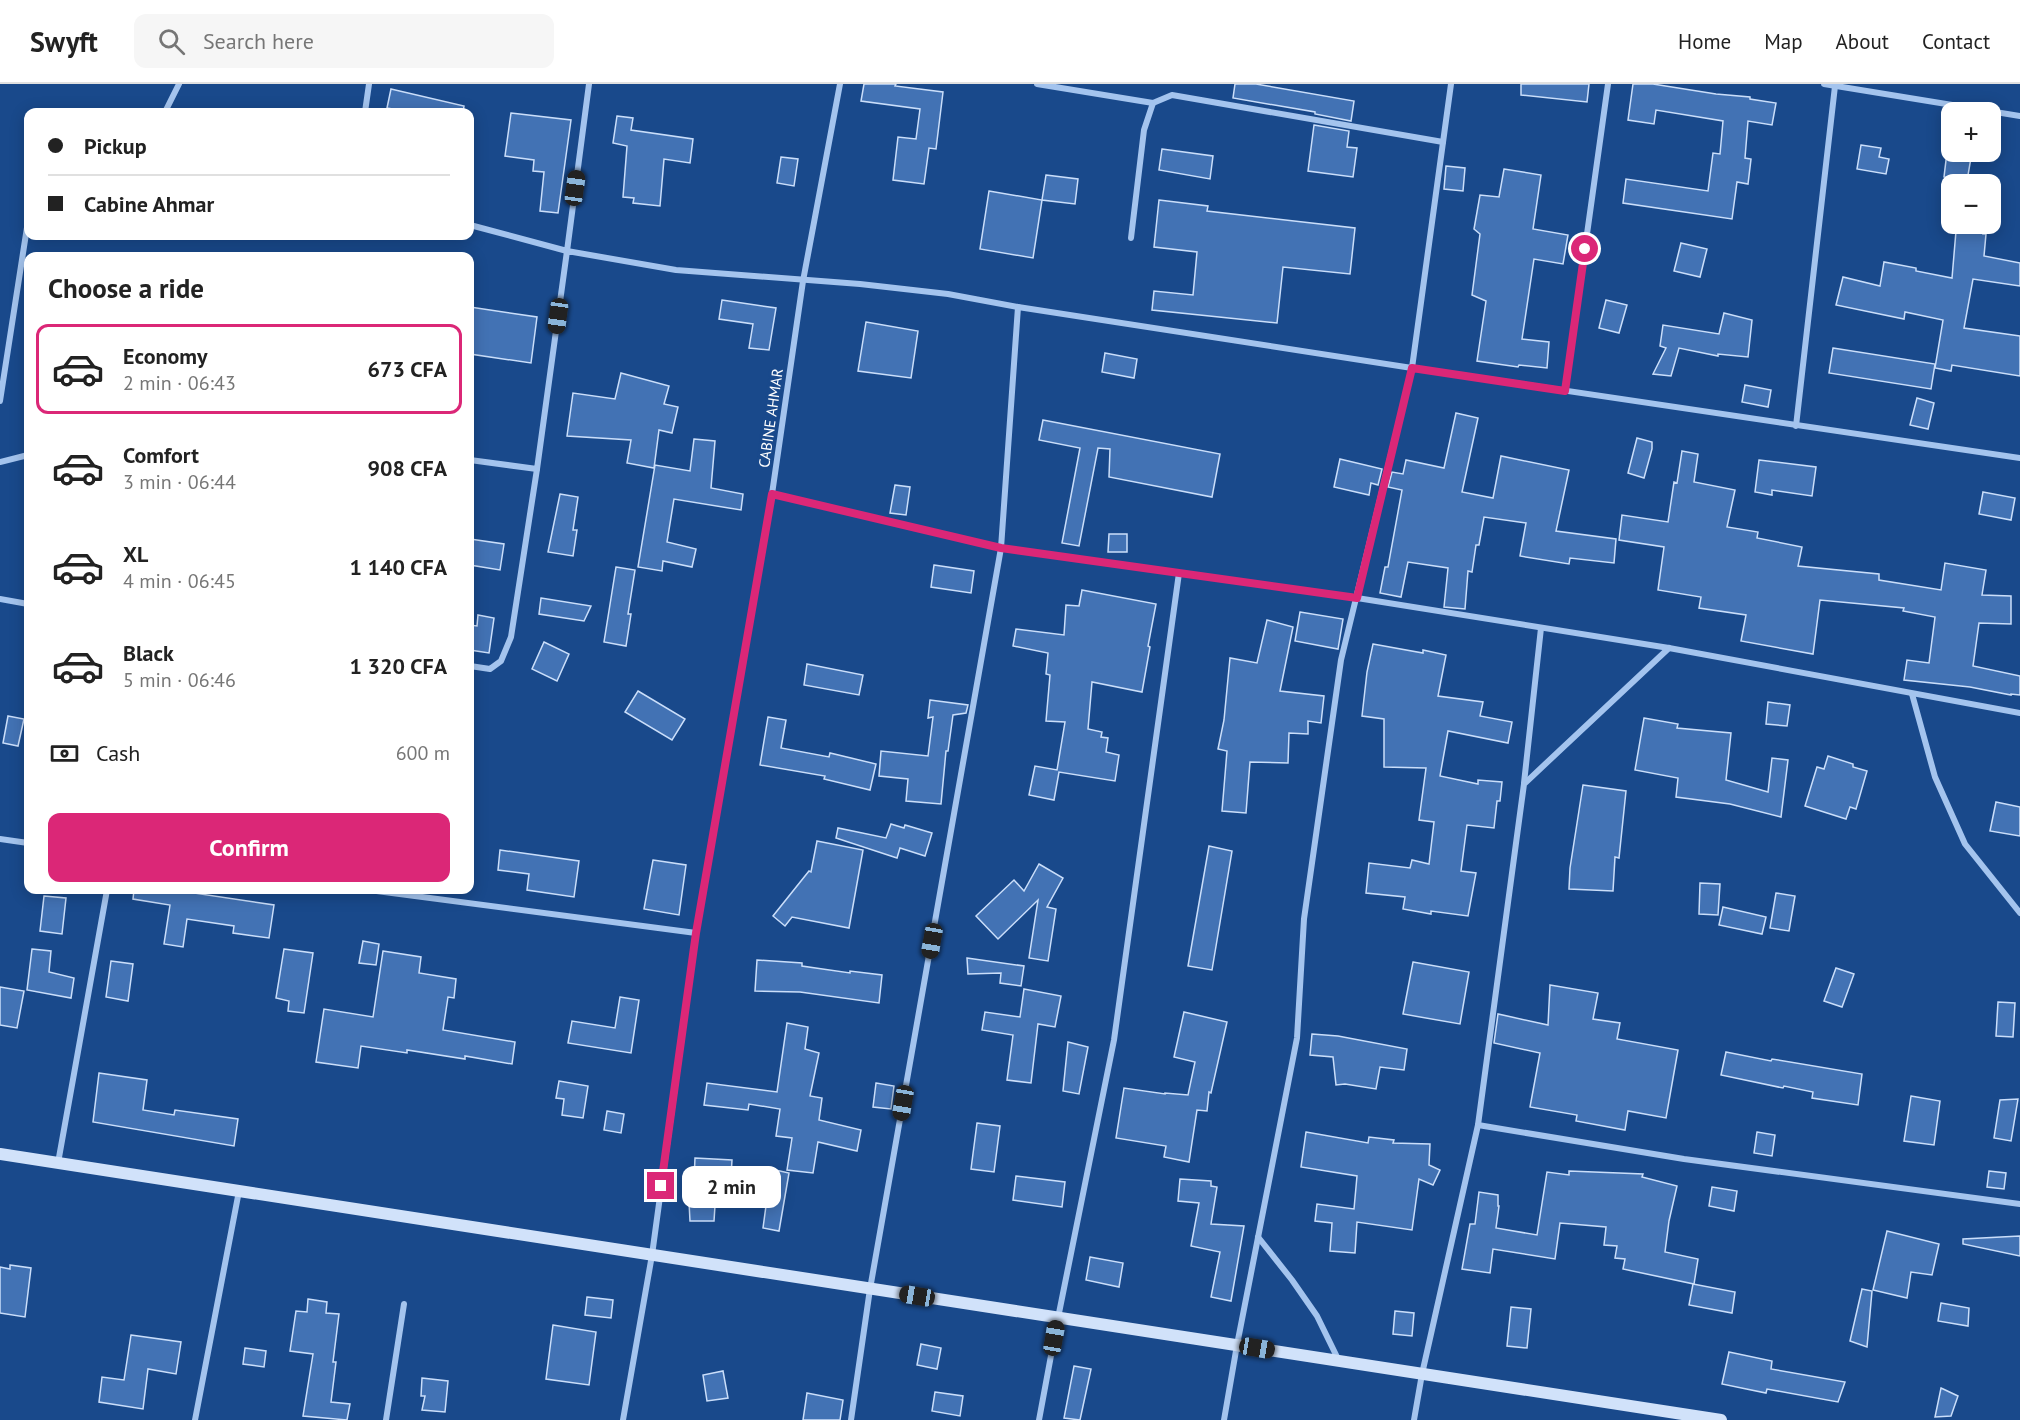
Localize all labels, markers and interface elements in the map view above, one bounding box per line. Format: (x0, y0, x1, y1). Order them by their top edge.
search box (134, 14, 554, 68)
text: Swyft (30, 23, 98, 60)
icon: search (155, 25, 188, 58)
text: Search here (203, 27, 314, 55)
text: Home (1678, 28, 1731, 55)
text: Map (1764, 28, 1803, 55)
text: About (1836, 28, 1889, 55)
text: Contact (1922, 28, 1990, 55)
map controls (1941, 102, 2001, 234)
button: + (1941, 102, 2001, 162)
text: Pickup (84, 132, 147, 160)
car (564, 169, 586, 207)
button: − (1941, 174, 2001, 234)
text: Cabine Ahmar (84, 190, 214, 218)
route start (1571, 235, 1598, 262)
text: Choose a ride (48, 271, 204, 305)
car (547, 297, 569, 335)
icon: car (51, 342, 105, 396)
text: Economy (123, 342, 207, 370)
text: 673 CFA (368, 355, 447, 383)
street label: CABINE AHMAR (754, 367, 787, 469)
text: 2 min · 06:43 (123, 370, 236, 396)
icon: car (51, 441, 105, 495)
text: Comfort (123, 441, 199, 469)
text: 908 CFA (368, 454, 447, 482)
text: 3 min · 06:44 (123, 469, 236, 495)
icon: car (51, 540, 105, 594)
text: XL (123, 540, 148, 568)
text: 1 140 CFA (349, 553, 447, 581)
text: 4 min · 06:45 (123, 568, 236, 594)
icon: car (51, 639, 105, 693)
text: Black (123, 639, 174, 667)
text: 1 320 CFA (349, 652, 447, 680)
text: 5 min · 06:46 (123, 667, 236, 693)
icon: cash (48, 737, 81, 770)
text: Cash (96, 739, 140, 767)
text: 600 m (396, 740, 450, 766)
button: Confirm (48, 813, 450, 882)
car (920, 922, 944, 960)
car (891, 1084, 915, 1122)
callout: 2 min (682, 1165, 781, 1207)
route end (647, 1172, 674, 1199)
text: 2 min (707, 1174, 756, 1200)
car (898, 1284, 936, 1308)
car (1042, 1319, 1066, 1357)
car (1238, 1336, 1276, 1360)

